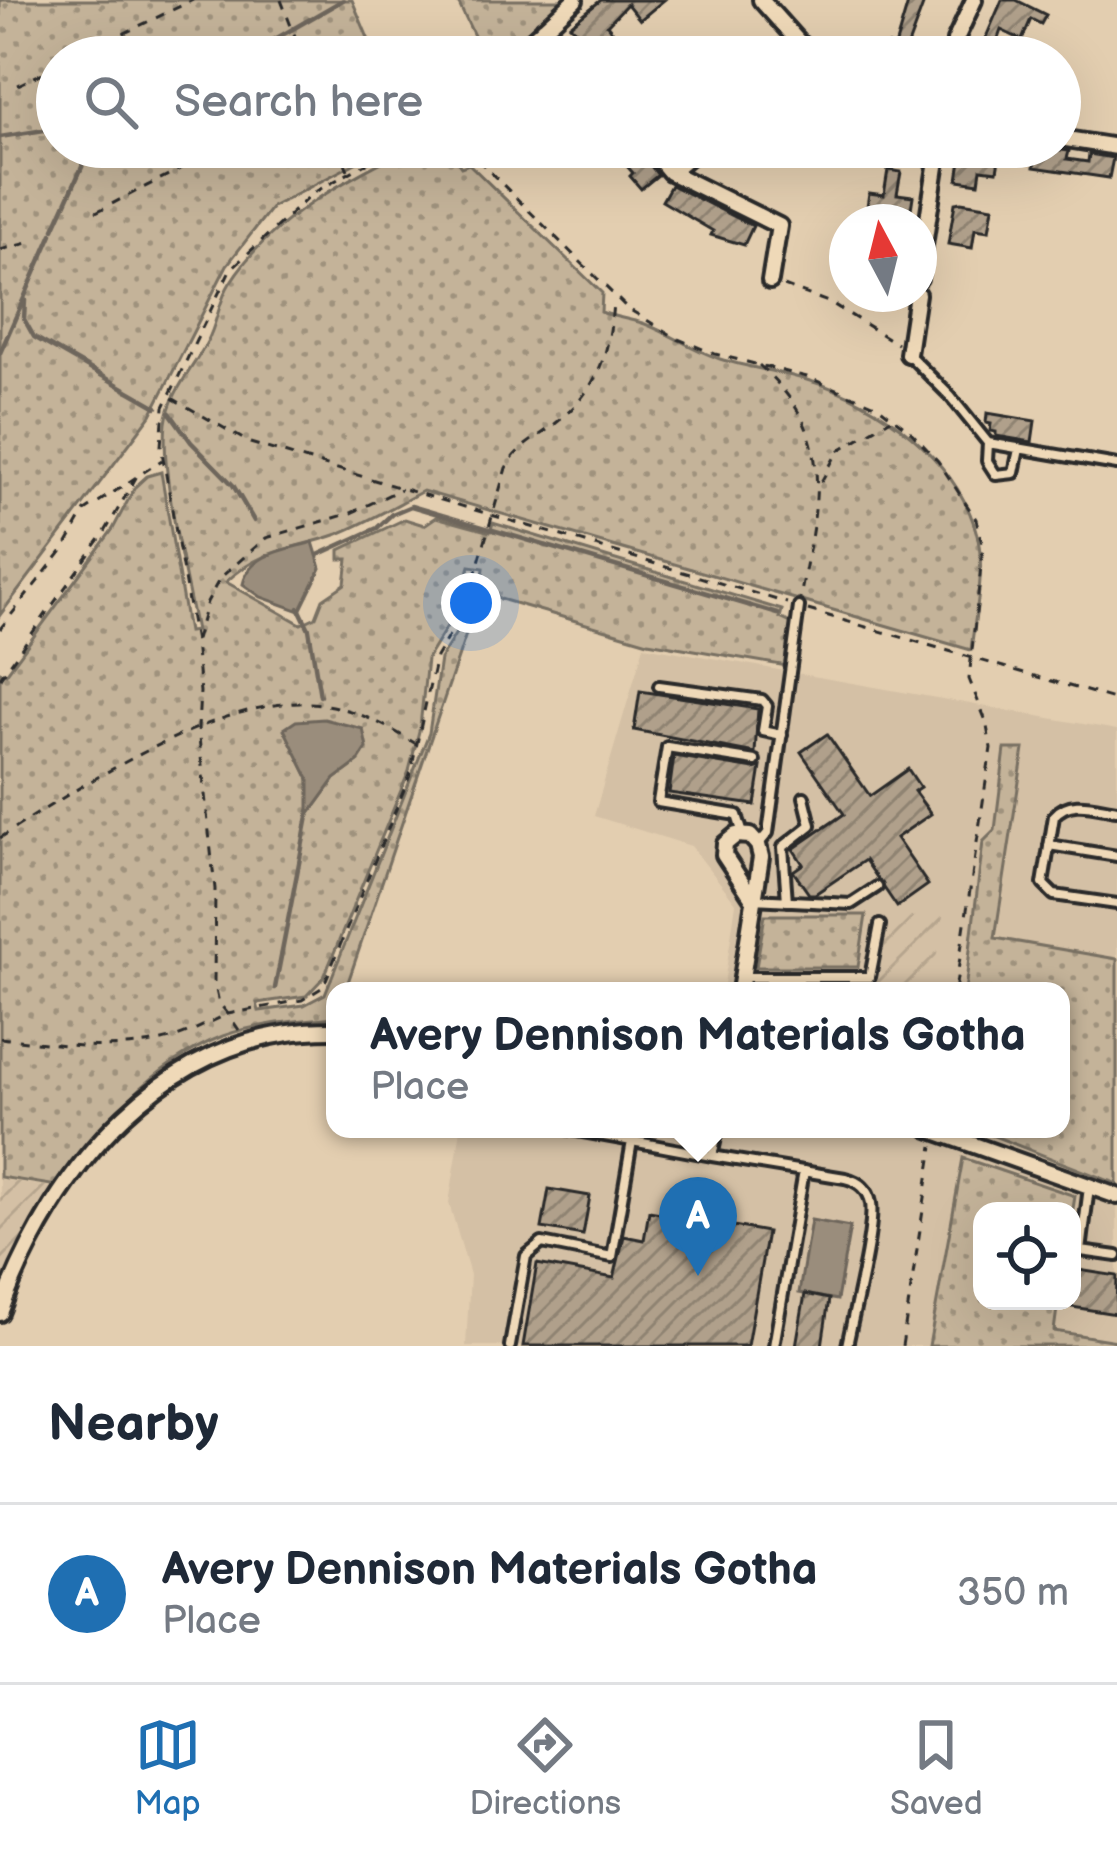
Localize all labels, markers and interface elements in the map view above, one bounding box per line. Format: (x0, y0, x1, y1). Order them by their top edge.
search box (36, 36, 1081, 168)
icon: search (78, 69, 144, 135)
text: Search here (174, 75, 423, 130)
north arrow (829, 204, 937, 312)
your location (441, 573, 501, 633)
popup (326, 982, 1070, 1138)
text: Avery Dennison Materials Gotha (370, 1009, 1026, 1064)
text: Place (370, 1064, 469, 1111)
pin: A (659, 1177, 737, 1276)
map controls (973, 1202, 1081, 1310)
button: locate (973, 1202, 1081, 1310)
text: Nearby (48, 1394, 219, 1455)
text: Avery Dennison Materials Gotha (162, 1543, 818, 1598)
text: A (75, 1570, 99, 1617)
text: 350 m (957, 1570, 1069, 1617)
text: Place (162, 1598, 261, 1645)
tab: Map (134, 1712, 201, 1824)
tab: Directions (469, 1712, 621, 1824)
tab: Saved (890, 1712, 983, 1824)

